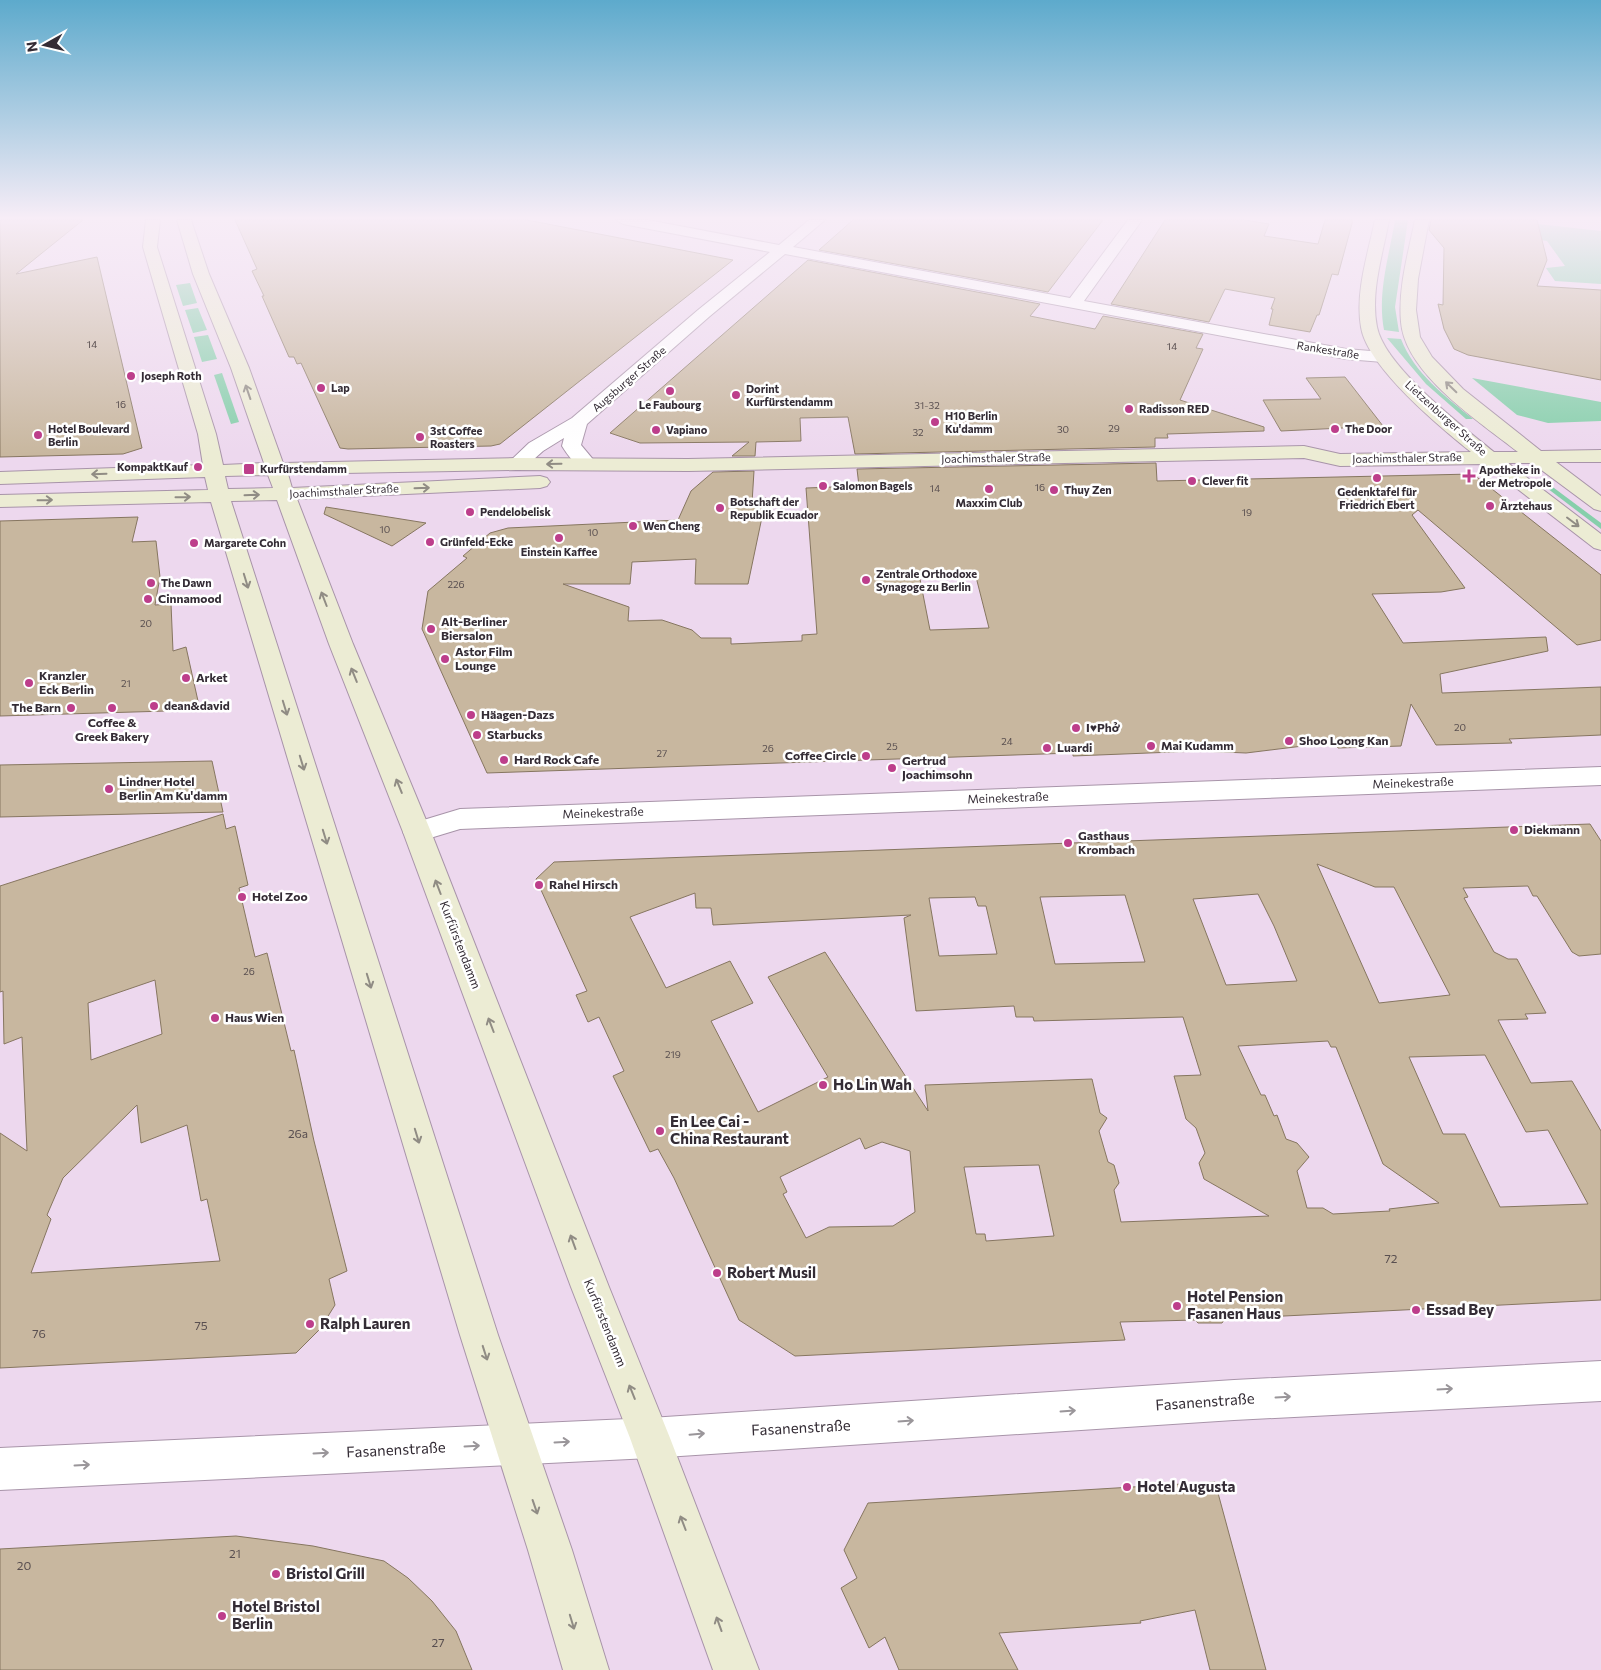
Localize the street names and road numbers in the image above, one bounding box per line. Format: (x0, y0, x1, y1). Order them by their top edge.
street label: Rankestraße (1296, 338, 1360, 361)
street label: Augsburger Straße (589, 343, 668, 414)
street label: Lietzenburger Straße (1403, 378, 1490, 458)
street label: Joachimsthaler Straße (941, 450, 1051, 466)
street label: Joachimsthaler Straße (1352, 450, 1462, 466)
street label: Joachimsthaler Straße (289, 481, 399, 501)
street label: Meinekestraße (1372, 774, 1454, 790)
street label: Meinekestraße (967, 789, 1049, 805)
street label: Meinekestraße (562, 804, 644, 820)
street label: Kurfürstendamm (438, 899, 484, 991)
street label: Kurfürstendamm (582, 1277, 630, 1368)
street label: Fasanenstraße (1155, 1389, 1255, 1413)
street label: Fasanenstraße (751, 1415, 851, 1439)
street label: Fasanenstraße (346, 1437, 446, 1461)

